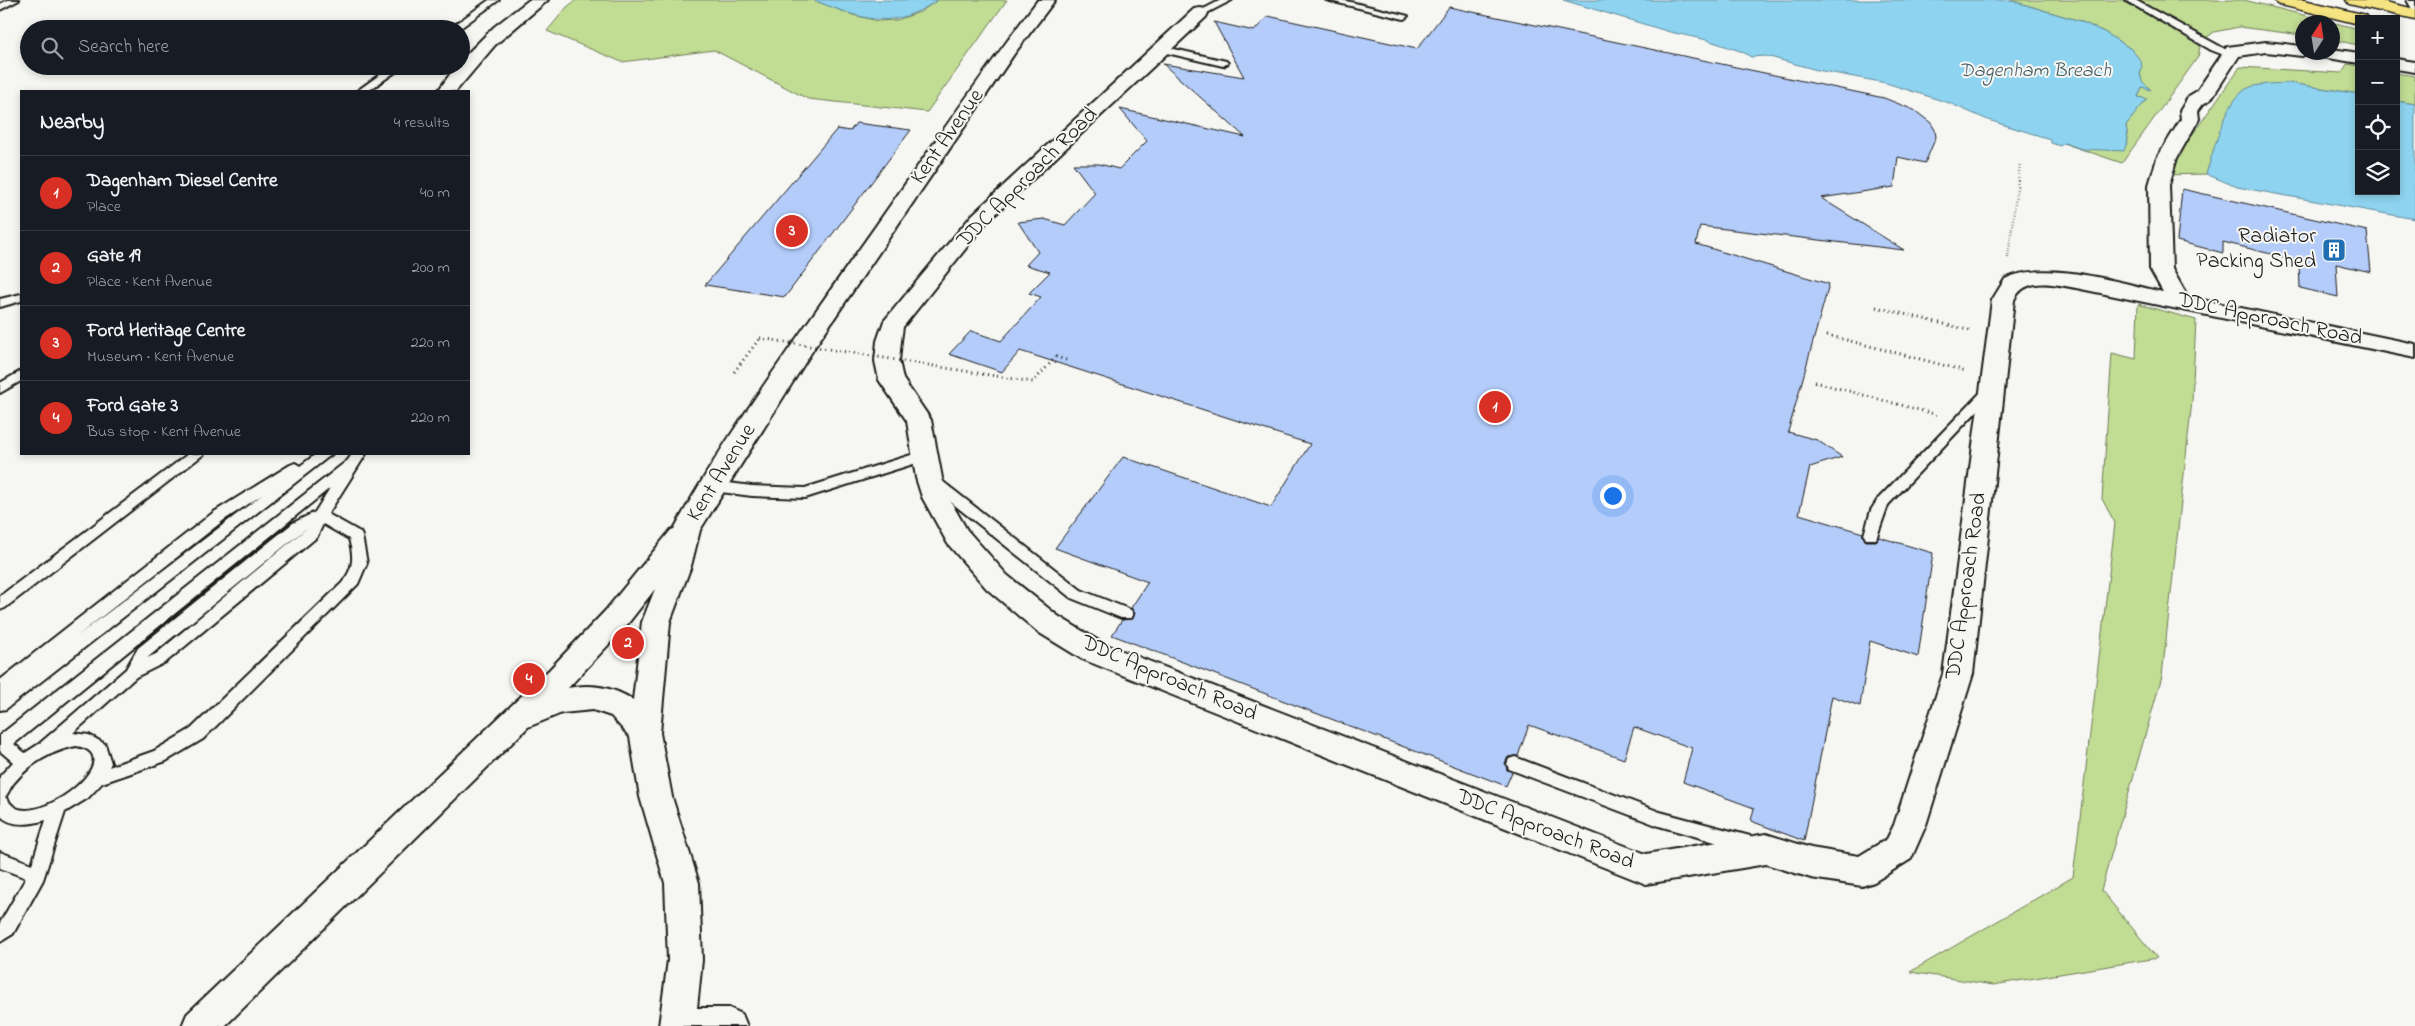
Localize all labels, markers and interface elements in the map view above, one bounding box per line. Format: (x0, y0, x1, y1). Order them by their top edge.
north arrow (2295, 15, 2340, 60)
map controls (2355, 15, 2400, 195)
button: + (2355, 15, 2400, 60)
search box (20, 20, 470, 75)
icon: search (38, 34, 66, 62)
text: Search here (78, 34, 169, 61)
water label: Dagenham Breach (1959, 57, 2111, 86)
button: − (2355, 60, 2400, 105)
street label: Kent Avenue (903, 83, 993, 191)
street label: DDC Approach Road (950, 100, 1106, 256)
button: locate (2355, 105, 2400, 150)
text: Nearby (40, 108, 104, 138)
text: 4 results (394, 111, 450, 135)
button: layers (2355, 150, 2400, 195)
text: Dagenham Diesel Centre (87, 168, 278, 195)
text: 1 (53, 181, 59, 205)
text: 40 m (420, 181, 450, 205)
text: Place (87, 195, 121, 219)
pin: 3 (776, 212, 808, 250)
place label: Radiator Packing Shed (2196, 221, 2316, 279)
building icon: Radiator Packing Shed (2321, 237, 2347, 263)
text: Gate 19 (87, 243, 141, 270)
text: 2 (52, 256, 60, 280)
text: 200 m (412, 256, 450, 280)
text: Place · Kent Avenue (87, 270, 212, 294)
street label: DDC Approach Road (2174, 285, 2365, 355)
text: Ford Heritage Centre (87, 318, 245, 345)
text: 3 (53, 331, 59, 355)
text: 220 m (411, 331, 450, 355)
text: Museum · Kent Avenue (87, 345, 234, 369)
pin: 1 (1479, 388, 1511, 426)
text: Ford Gate 3 (87, 393, 178, 420)
text: 4 (53, 406, 59, 430)
text: 220 m (411, 406, 450, 430)
street label: Kent Avenue (679, 418, 765, 528)
text: Bus stop · Kent Avenue (87, 420, 241, 444)
your location (1600, 483, 1626, 509)
street label: DDC Approach Road (1938, 491, 1996, 682)
pin: 2 (612, 624, 644, 662)
street label: DDC Approach Road (1075, 627, 1262, 730)
pin: 4 (513, 660, 545, 698)
street label: DDC Approach Road (1451, 781, 1638, 879)

